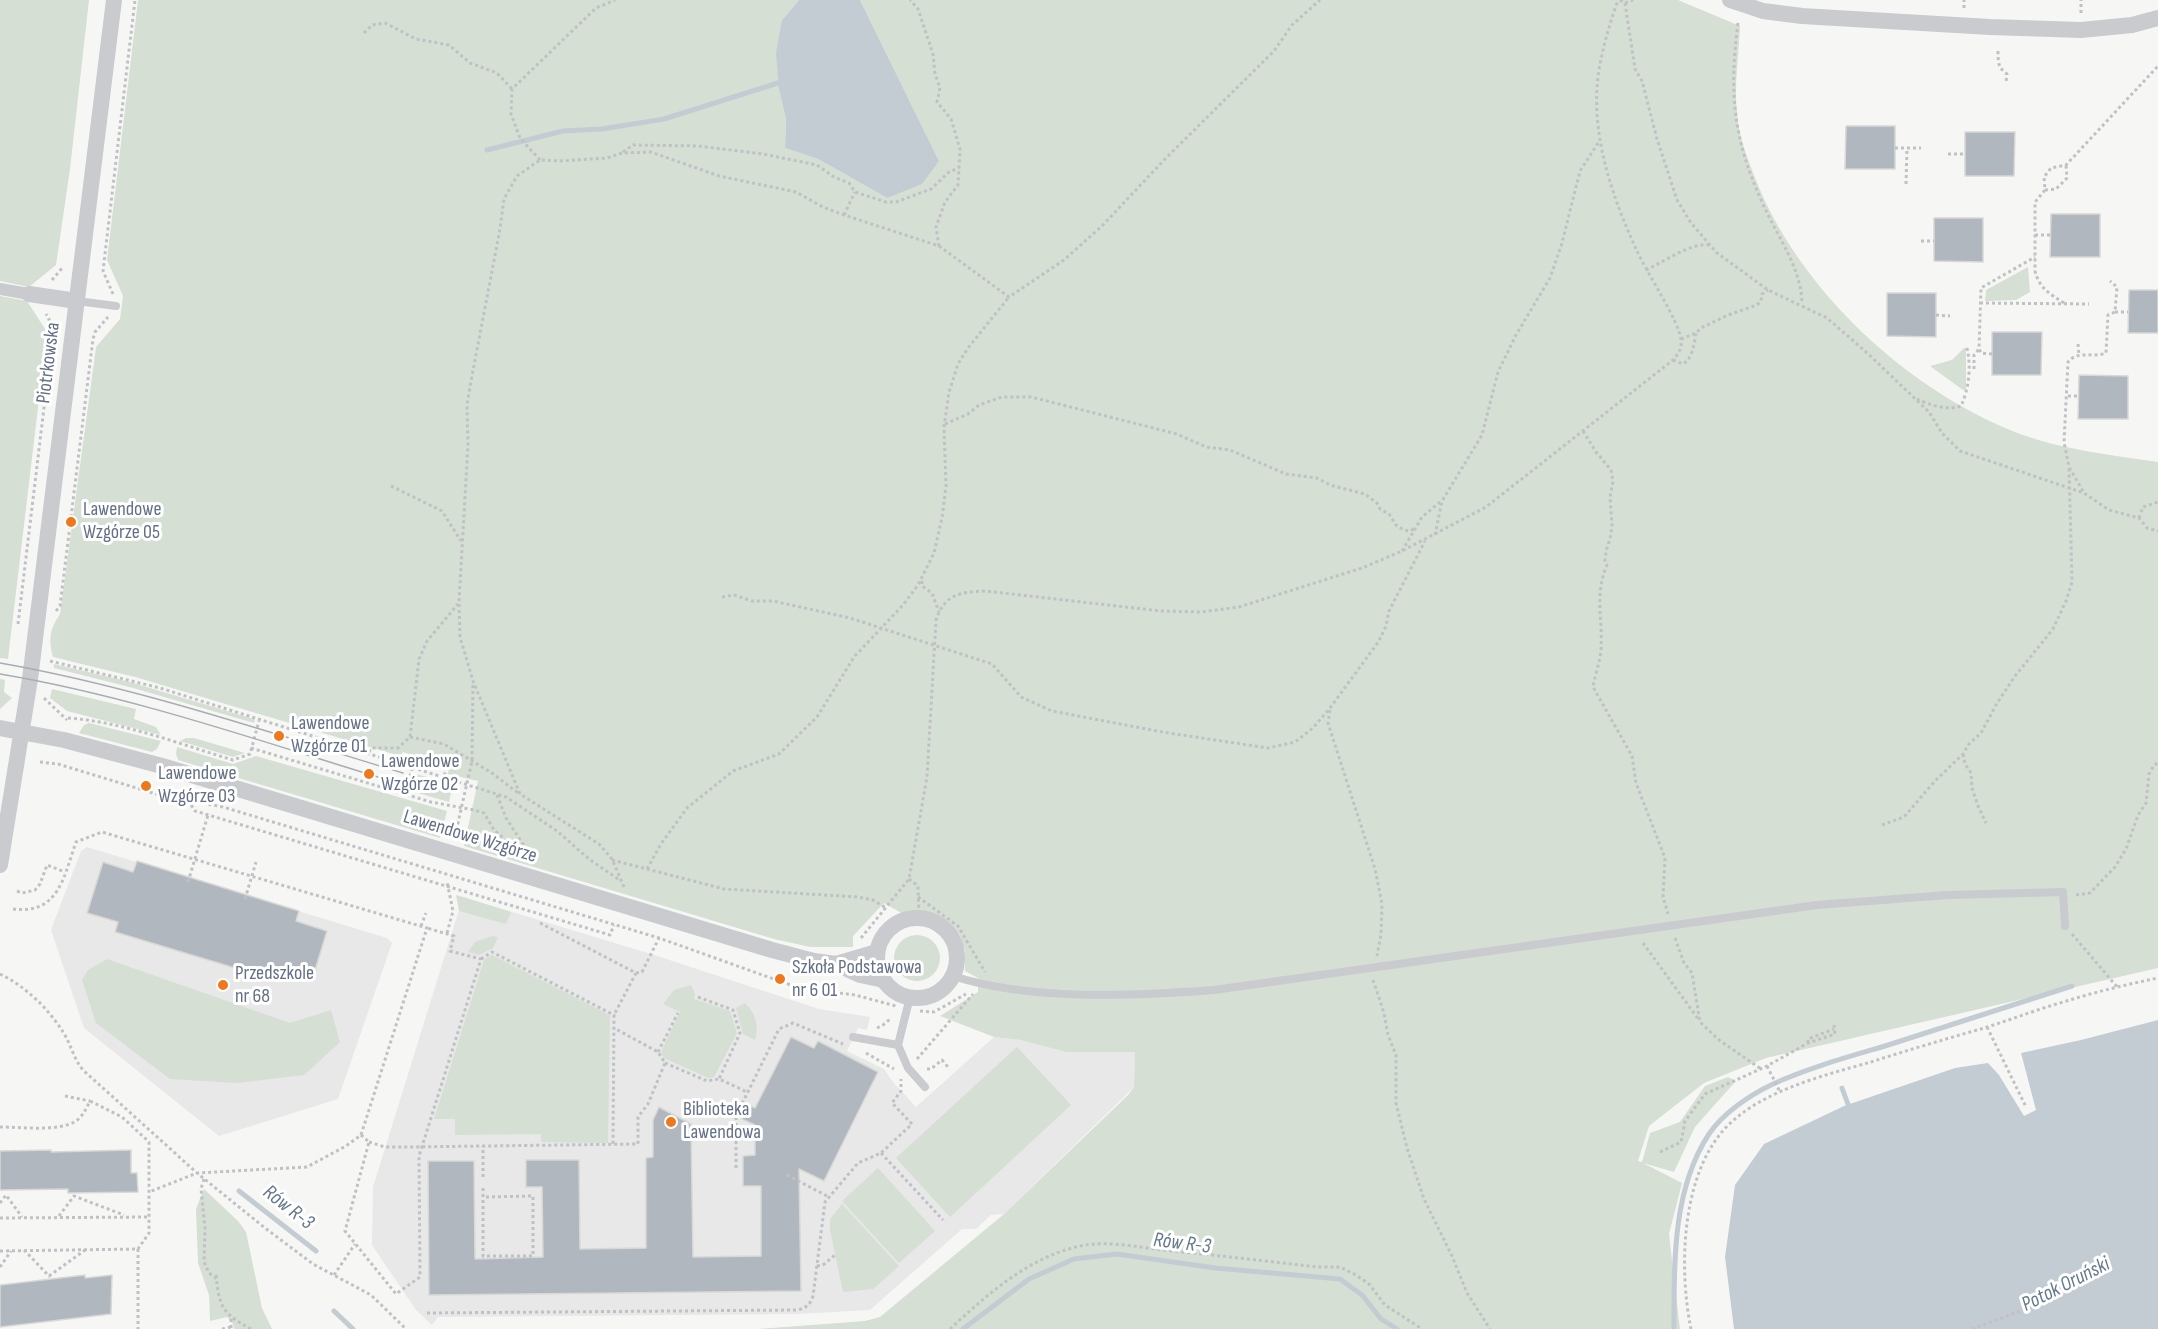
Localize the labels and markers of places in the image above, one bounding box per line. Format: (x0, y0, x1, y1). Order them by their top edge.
place label: Lawendowe Wzgórze 05 (83, 498, 161, 545)
marker: Lawendowe Wzgórze 05 (64, 515, 78, 529)
place label: Lawendowe Wzgórze 01 (291, 712, 369, 759)
marker: Lawendowe Wzgórze 01 (272, 729, 286, 743)
place label: Lawendowe Wzgórze 02 (381, 750, 459, 797)
place label: Lawendowe Wzgórze 03 (158, 762, 236, 809)
marker: Lawendowe Wzgórze 02 (362, 767, 376, 781)
marker: Lawendowe Wzgórze 03 (139, 779, 153, 793)
place label: Szkoła Podstawowa nr 6 01 (792, 956, 922, 1003)
place label: Przedszkole nr 68 (235, 962, 314, 1009)
marker: Szkoła Podstawowa nr 6 01 (773, 972, 787, 986)
marker: Przedszkole nr 68 (216, 978, 230, 992)
place label: Biblioteka Lawendowa (683, 1098, 761, 1145)
marker: Biblioteka Lawendowa (664, 1115, 678, 1129)

